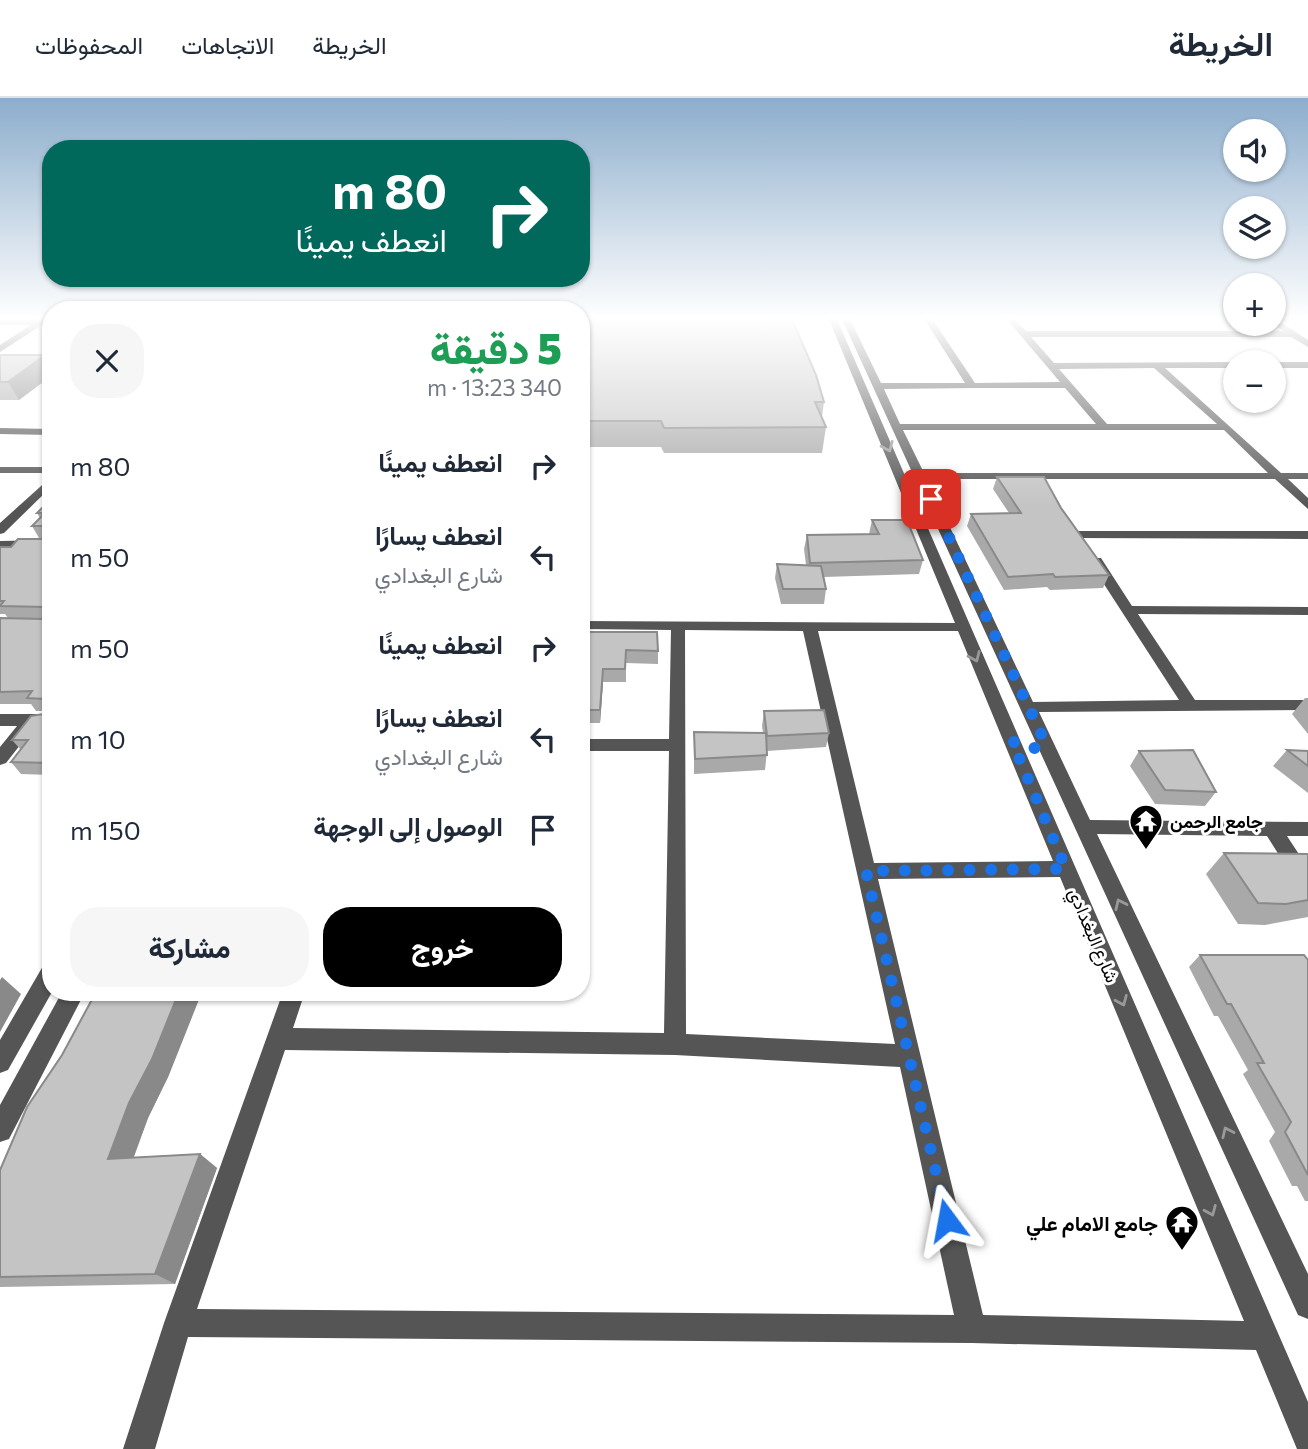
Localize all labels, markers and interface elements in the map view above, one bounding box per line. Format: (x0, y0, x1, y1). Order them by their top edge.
text: الخريطة (1169, 22, 1273, 63)
text: المحفوظات (35, 30, 143, 59)
text: الاتجاهات (181, 30, 274, 59)
text: الخريطة (312, 30, 387, 59)
map controls (1223, 119, 1286, 413)
button: sound (1223, 119, 1286, 182)
text: 80 m (332, 159, 447, 219)
icon: right (471, 168, 562, 259)
button: layers (1223, 196, 1286, 259)
text: انعطف يمينًا (296, 219, 447, 259)
button: + (1223, 273, 1286, 336)
text: 5 دقيقة (430, 321, 562, 373)
button: close (70, 324, 144, 398)
button: − (1223, 350, 1286, 413)
text: 340 m · 13:23 (427, 373, 562, 401)
one-way arrow (880, 440, 894, 452)
text: انعطف يمينًا (378, 446, 503, 477)
icon: right (524, 447, 562, 485)
text: 80 m (70, 450, 130, 481)
pin (901, 469, 961, 529)
icon: arrive (912, 480, 950, 518)
text: انعطف يسارًا (375, 519, 503, 550)
icon: left (524, 538, 562, 576)
text: 50 m (70, 541, 130, 572)
text: شارع البغدادي (374, 560, 503, 588)
text: انعطف يمينًا (378, 628, 503, 659)
icon: right (524, 629, 562, 667)
text: 50 m (70, 632, 130, 663)
one-way arrow (967, 650, 981, 662)
text: انعطف يسارًا (375, 701, 503, 732)
icon: left (524, 720, 562, 758)
text: 10 m (70, 723, 126, 754)
text: شارع البغدادي (374, 742, 503, 770)
temple icon: جامع الرحمن (1127, 802, 1165, 851)
text: الوصول إلى الوجهة (313, 810, 503, 841)
place label: جامع الرحمن (1170, 810, 1263, 834)
icon: arrive (524, 811, 562, 849)
text: 150 m (70, 814, 141, 845)
street label: شارع البغدادي (1060, 884, 1124, 988)
one-way arrow (1115, 899, 1129, 911)
button: مشاركة (70, 907, 309, 987)
button: خروج (323, 907, 562, 987)
one-way arrow (1114, 994, 1128, 1007)
one-way arrow (1221, 1127, 1235, 1140)
position arrow (910, 1183, 984, 1257)
temple icon: جامع الامام علي (1163, 1203, 1201, 1252)
one-way arrow (1203, 1204, 1217, 1216)
place label: جامع الامام علي (1026, 1210, 1158, 1241)

